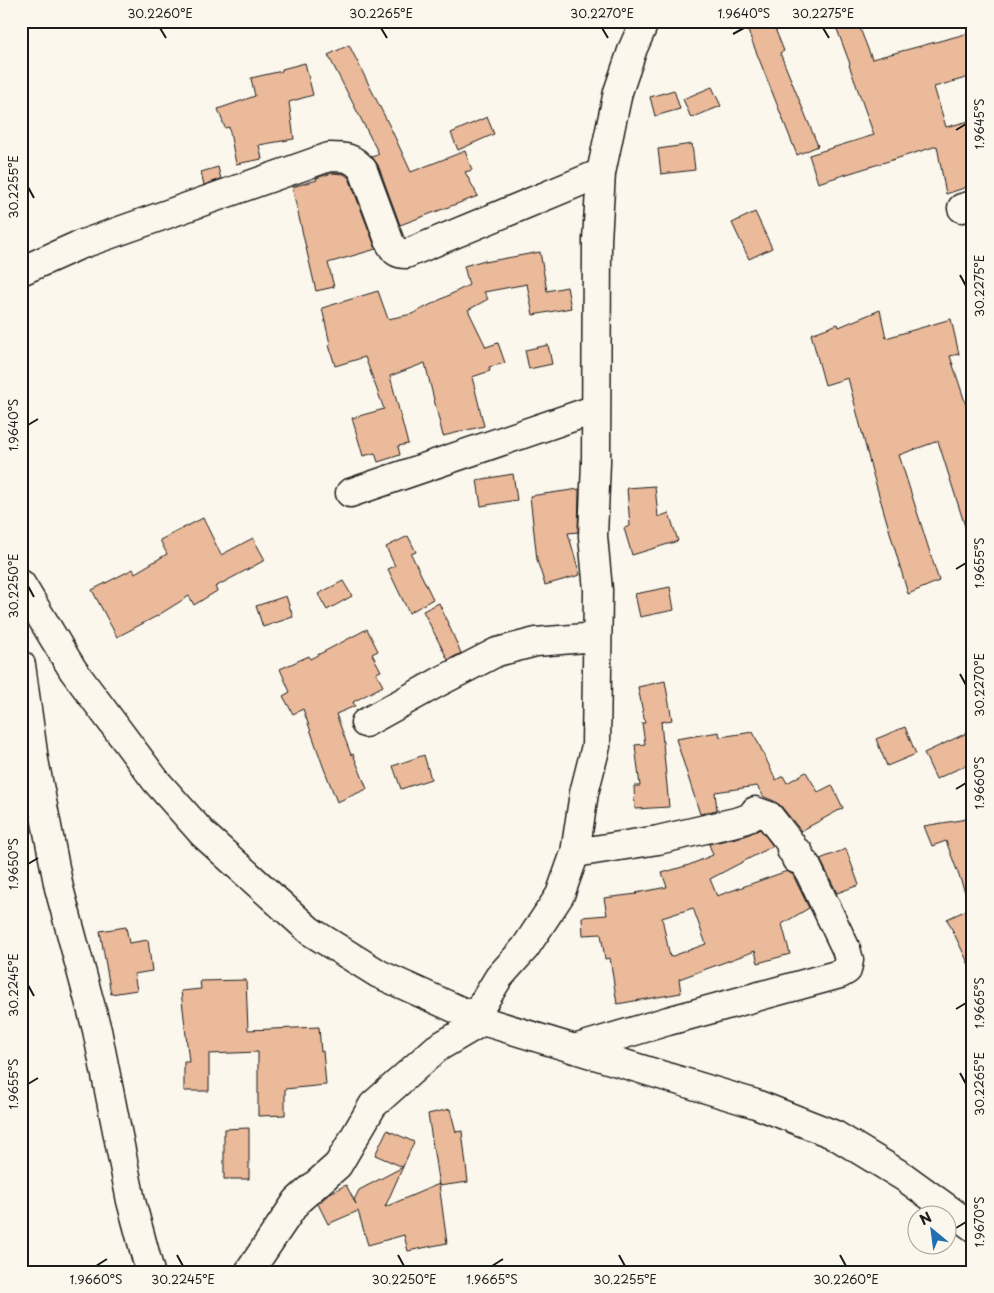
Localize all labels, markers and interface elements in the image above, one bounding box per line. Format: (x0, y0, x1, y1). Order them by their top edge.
text: 30.2260°E (127, 4, 193, 22)
text: 30.2265°E (349, 4, 413, 22)
text: 30.2270°E (570, 4, 634, 22)
text: 1.9640°S (718, 4, 770, 22)
text: 30.2275°E (792, 4, 854, 22)
text: 1.9645°S (970, 98, 988, 150)
text: 30.2255°E (4, 155, 22, 219)
text: 30.2275°E (970, 255, 988, 317)
text: 1.9640°S (4, 399, 22, 451)
text: 1.9655°S (970, 537, 988, 589)
text: 30.2250°E (4, 553, 22, 619)
text: 30.2270°E (970, 653, 988, 717)
text: 1.9660°S (970, 757, 988, 809)
text: 1.9650°S (4, 838, 22, 890)
text: 30.2245°E (4, 953, 22, 1017)
text: 1.9665°S (970, 977, 988, 1029)
text: 30.2265°E (970, 1052, 988, 1116)
text: 1.9655°S (4, 1058, 22, 1110)
text: 1.9670°S (970, 1197, 988, 1247)
north arrow (906, 1206, 956, 1256)
text: N (916, 1206, 935, 1230)
text: 1.9660°S (70, 1270, 122, 1288)
text: 30.2245°E (151, 1270, 215, 1288)
text: 30.2250°E (371, 1270, 437, 1288)
text: 1.9665°S (466, 1270, 518, 1288)
text: 30.2255°E (593, 1270, 657, 1288)
text: 30.2260°E (813, 1270, 879, 1288)

